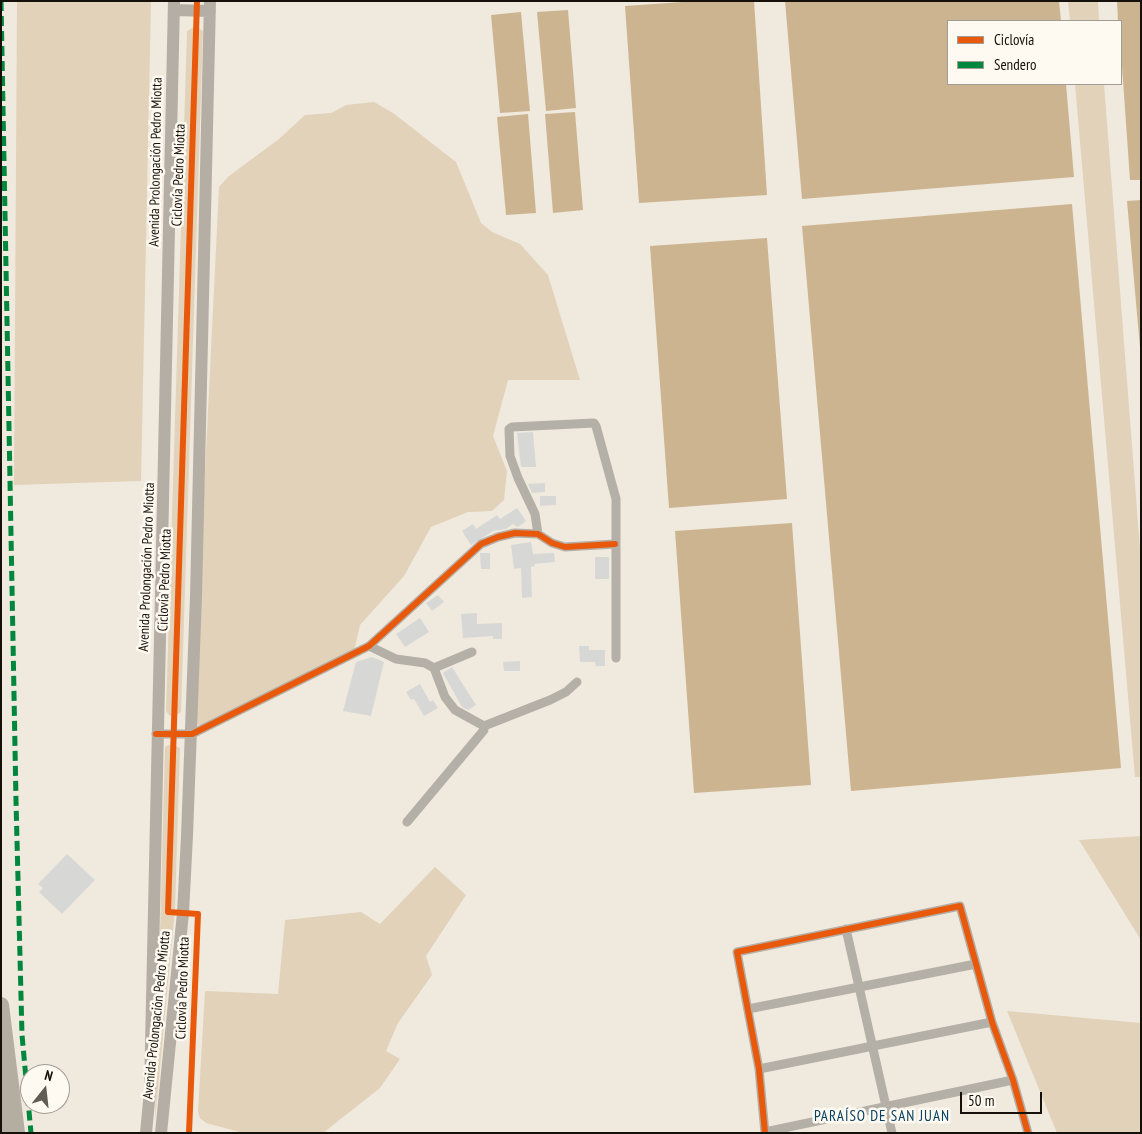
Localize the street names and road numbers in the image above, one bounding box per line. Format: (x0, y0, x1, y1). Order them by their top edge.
street label: Avenida Prolongación Pedro Miotta (146, 77, 166, 247)
street label: Ciclovía Pedro Miotta (169, 123, 189, 227)
street label: Avenida Prolongación Pedro Miotta (136, 482, 158, 652)
street label: Ciclovía Pedro Miotta (155, 528, 175, 632)
street label: Avenida Prolongación Pedro Miotta (140, 930, 174, 1100)
street label: Ciclovía Pedro Miotta (173, 936, 193, 1040)

